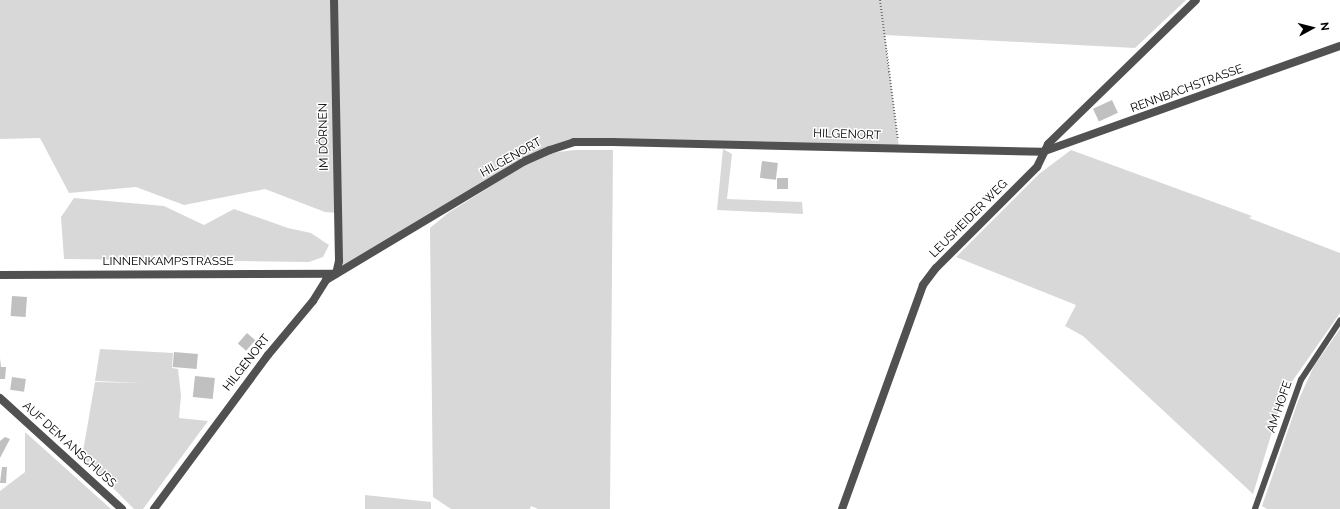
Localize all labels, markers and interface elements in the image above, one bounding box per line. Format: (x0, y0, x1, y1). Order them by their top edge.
north arrow (1292, 8, 1332, 48)
text: N (1317, 22, 1331, 31)
street label: RENNBACHSTRASSE (1129, 62, 1245, 116)
street label: IM DÖRNEN (316, 103, 332, 171)
street label: HILGENORT (813, 127, 881, 143)
street label: HILGENORT (478, 135, 544, 181)
street label: LEUSHEIDER WEG (927, 177, 1011, 261)
street label: LINNENKAMPSTRASSE (102, 255, 234, 269)
street label: HILGENORT (220, 332, 274, 394)
street label: AM HOFE (1264, 379, 1296, 435)
street label: AUF DEM ANSCHUSS (19, 399, 119, 491)

